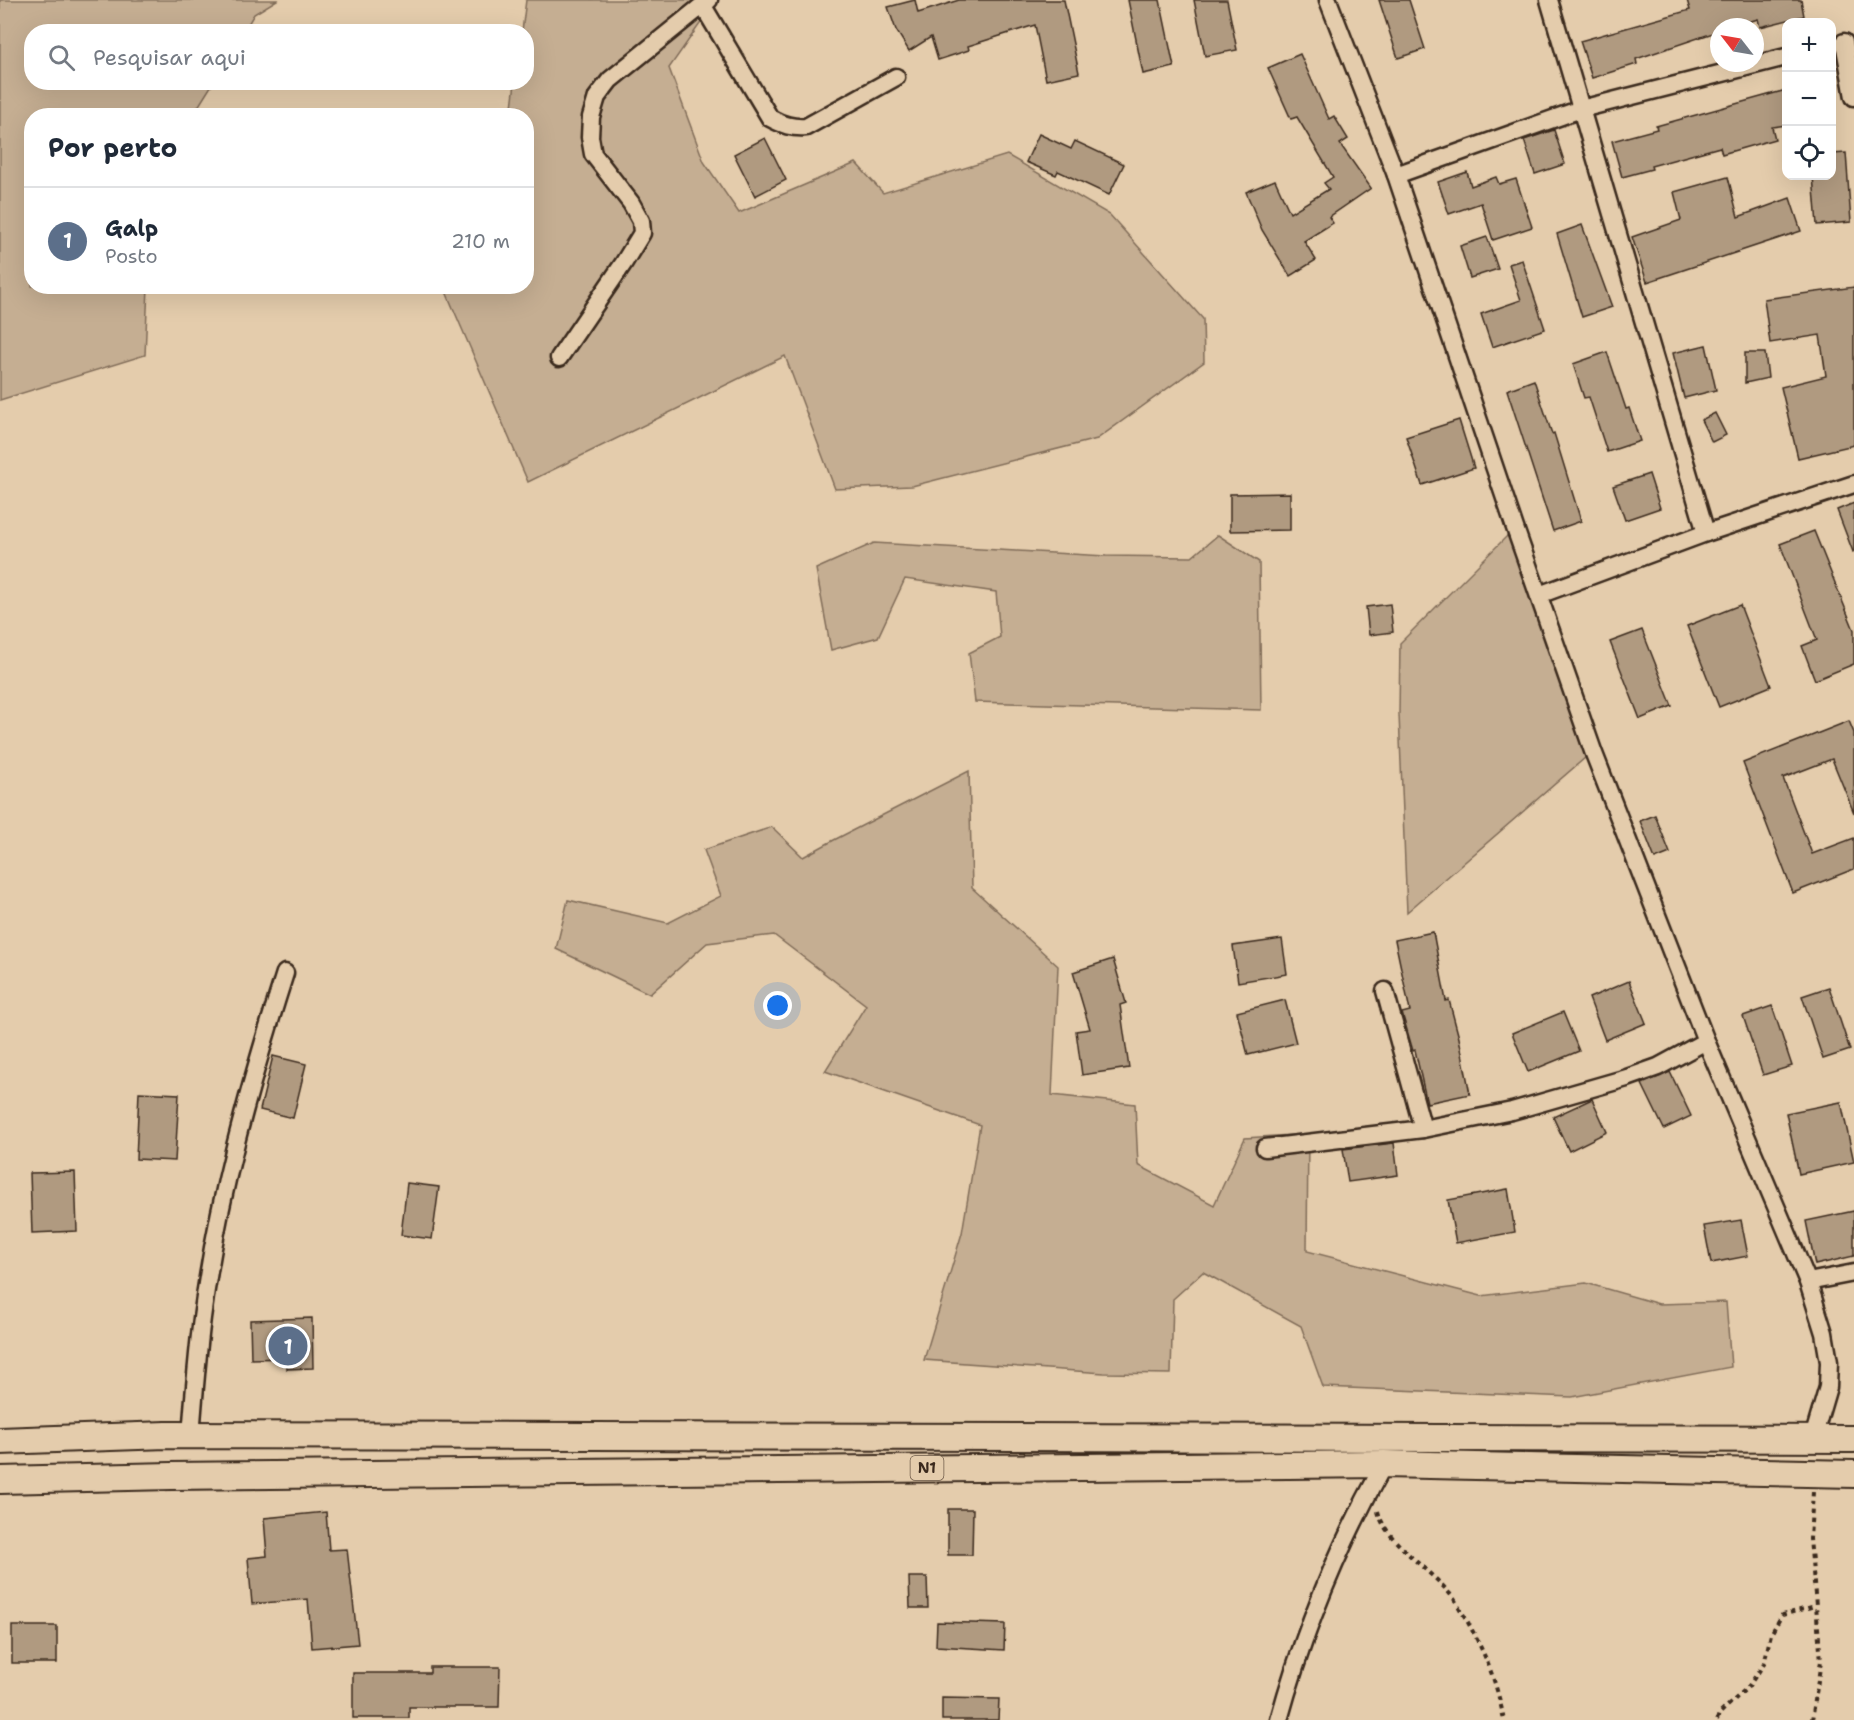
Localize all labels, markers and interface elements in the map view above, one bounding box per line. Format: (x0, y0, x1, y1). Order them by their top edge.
north arrow (1710, 18, 1764, 72)
map controls (1782, 18, 1836, 180)
button: + (1782, 18, 1836, 72)
search box (24, 24, 534, 90)
icon: search (45, 41, 78, 74)
text: Pesquisar aqui (93, 43, 246, 72)
button: − (1782, 72, 1836, 126)
button: locate (1782, 126, 1836, 180)
text: Por perto (48, 130, 177, 165)
text: Galp (105, 214, 158, 243)
text: 1 (63, 228, 72, 254)
text: 210 m (451, 228, 510, 254)
text: Posto (105, 243, 158, 269)
your location (763, 991, 792, 1020)
pin: 1 (268, 1324, 308, 1368)
road number: N1 (910, 1456, 944, 1480)

